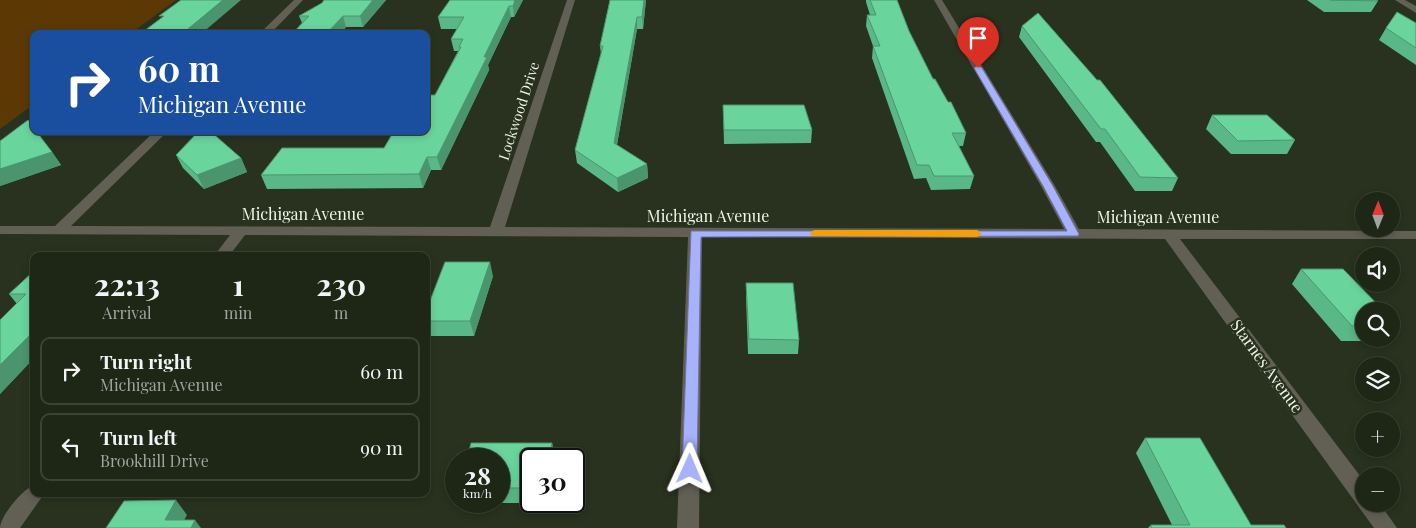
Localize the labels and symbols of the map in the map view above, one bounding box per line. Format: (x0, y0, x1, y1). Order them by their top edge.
pin (957, 17, 999, 68)
street label: Lockwood Drive (494, 59, 543, 162)
north arrow (1355, 192, 1400, 238)
street label: Michigan Avenue (242, 203, 364, 224)
street label: Michigan Avenue (647, 205, 769, 226)
street label: Michigan Avenue (1097, 206, 1219, 227)
street label: Starnes Avenue (1226, 315, 1308, 417)
position arrow (663, 442, 715, 494)
speed limit sign: 30 (520, 448, 585, 513)

